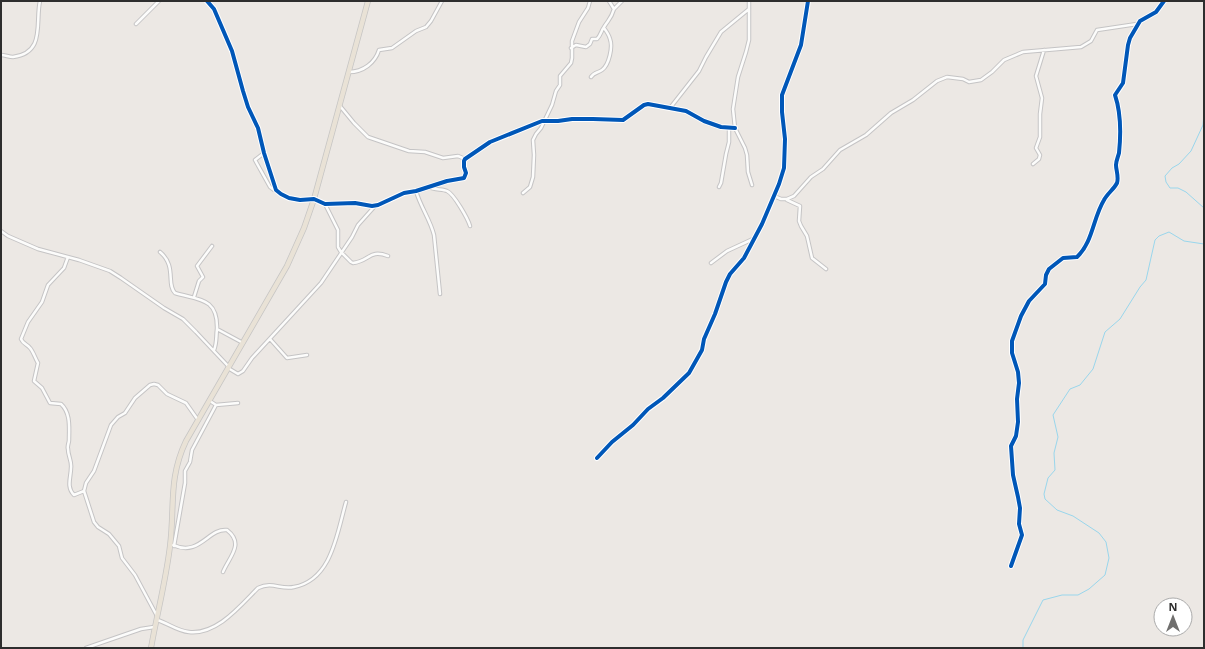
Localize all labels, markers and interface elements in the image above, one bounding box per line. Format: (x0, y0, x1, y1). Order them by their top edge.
north arrow (1153, 597, 1193, 637)
text: N (1169, 599, 1177, 614)

